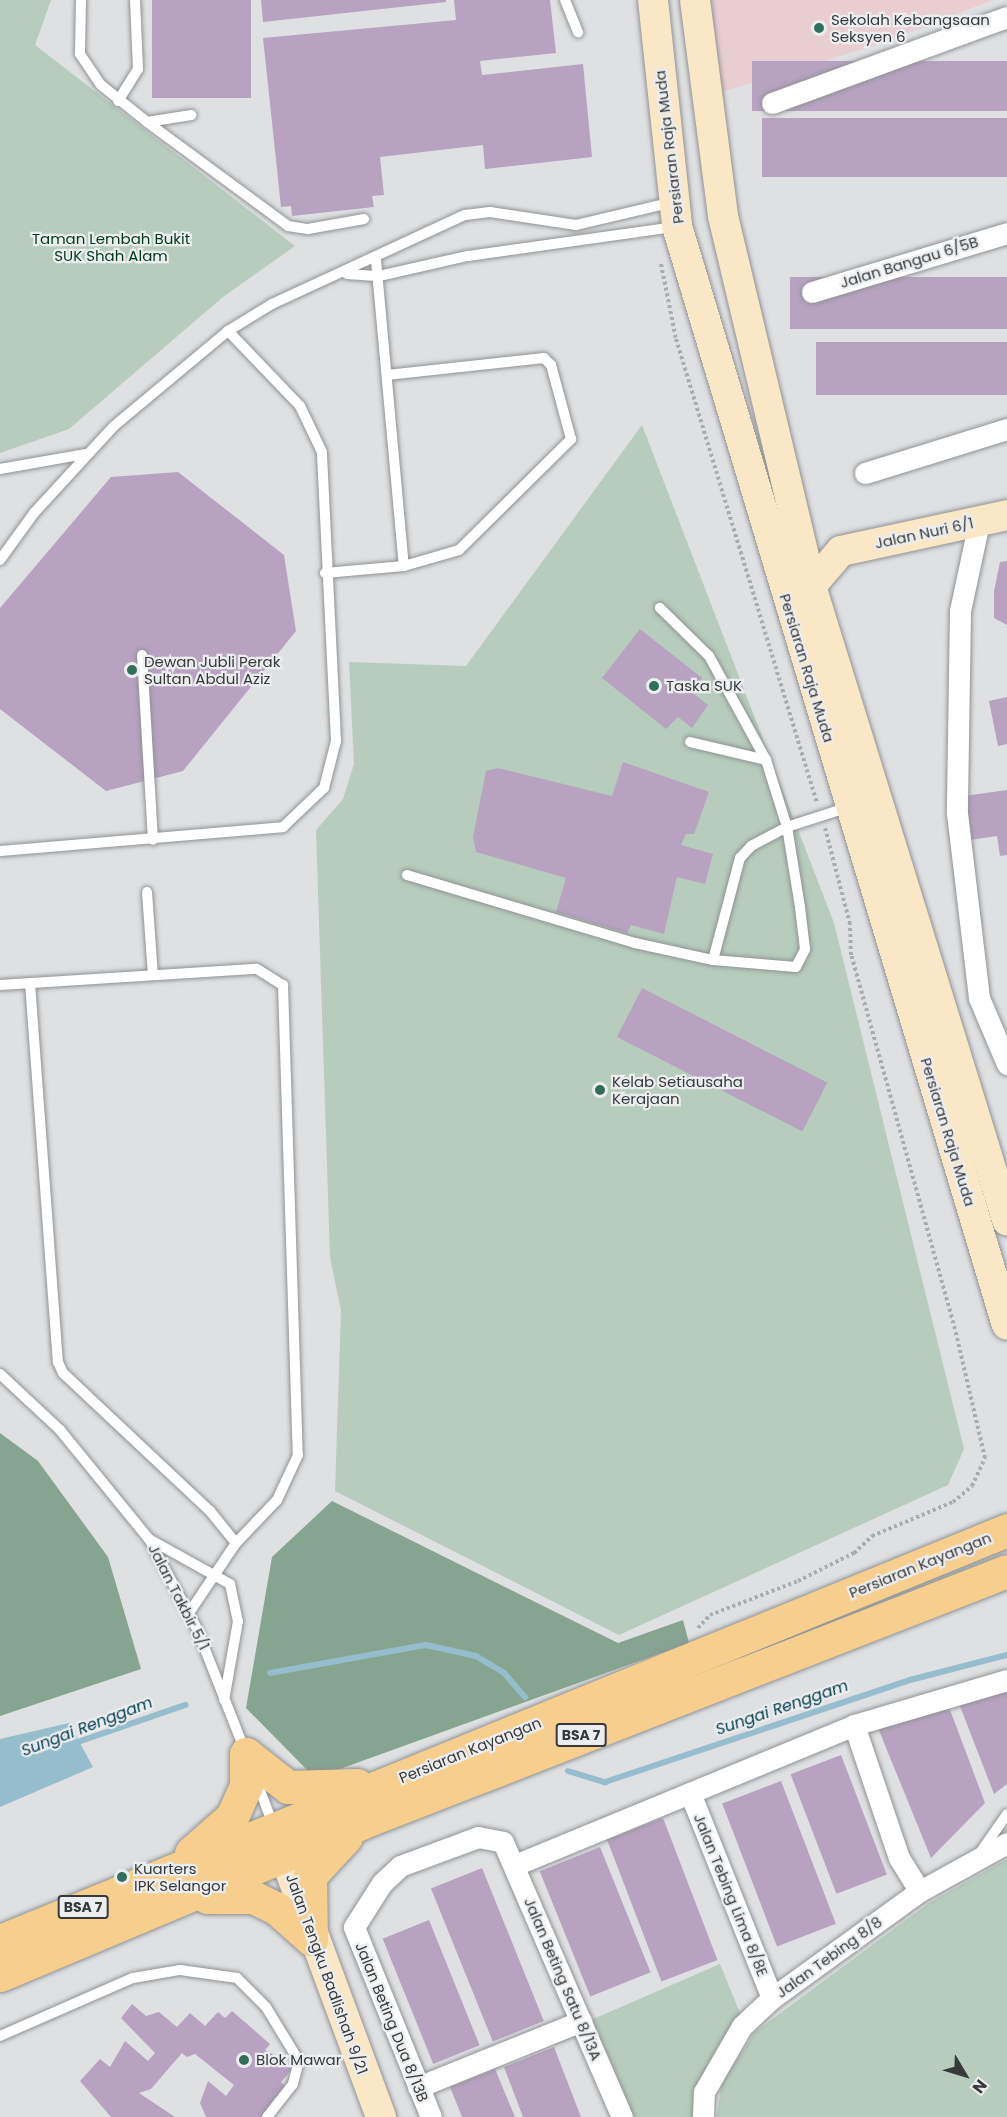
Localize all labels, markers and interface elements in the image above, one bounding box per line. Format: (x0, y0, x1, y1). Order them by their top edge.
place label: Sekolah Kebangsaan Seksyen 6 (831, 10, 990, 45)
marker: Sekolah Kebangsaan Seksyen 6 (812, 21, 826, 35)
street label: Persiaran Raja Muda (651, 69, 687, 225)
park label: Taman Lembah Bukit SUK Shah Alam (32, 229, 190, 264)
street label: Jalan Bangau 6/5B (838, 232, 980, 292)
street label: Jalan Nuri 6/1 (873, 514, 975, 552)
street label: Persiaran Raja Muda (776, 591, 838, 745)
place label: Dewan Jubli Perak Sultan Abdul Aziz (144, 652, 280, 687)
marker: Dewan Jubli Perak Sultan Abdul Aziz (125, 663, 139, 677)
place label: Taska SUK (666, 677, 742, 695)
marker: Taska SUK (647, 679, 661, 693)
street label: Persiaran Raja Muda (917, 1055, 979, 1209)
place label: Kelab Setiausaha Kerajaan (612, 1072, 743, 1107)
marker: Kelab Setiausaha Kerajaan (593, 1083, 607, 1097)
street label: Persiaran Kayangan (846, 1528, 994, 1602)
street label: Jalan Takbir 5/1 (145, 1541, 213, 1653)
water label: Sungai Renggam (713, 1676, 851, 1740)
water label: Sungai Renggam (19, 1693, 155, 1761)
street label: Persiaran Kayangan (396, 1713, 544, 1787)
road number: BSA 7 (556, 1724, 606, 1746)
street label: Jalan Tebing Lima 8/8E (690, 1811, 772, 1979)
place label: Kuarters IPK Selangor (134, 1859, 226, 1894)
marker: Kuarters IPK Selangor (115, 1870, 129, 1884)
street label: Jalan Tengku Badlishah 9/21 (282, 1871, 372, 2077)
street label: Jalan Beting Satu 8/13A (520, 1895, 606, 2063)
road number: BSA 7 (58, 1896, 109, 1918)
street label: Jalan Tebing 8/8 (773, 1913, 885, 2001)
street label: Jalan Beting Dua 8/13B (352, 1939, 432, 2105)
north arrow (935, 2045, 995, 2105)
place label: Blok Mawar (256, 2051, 341, 2069)
marker: Blok Mawar (237, 2053, 251, 2067)
text: N (967, 2075, 992, 2098)

